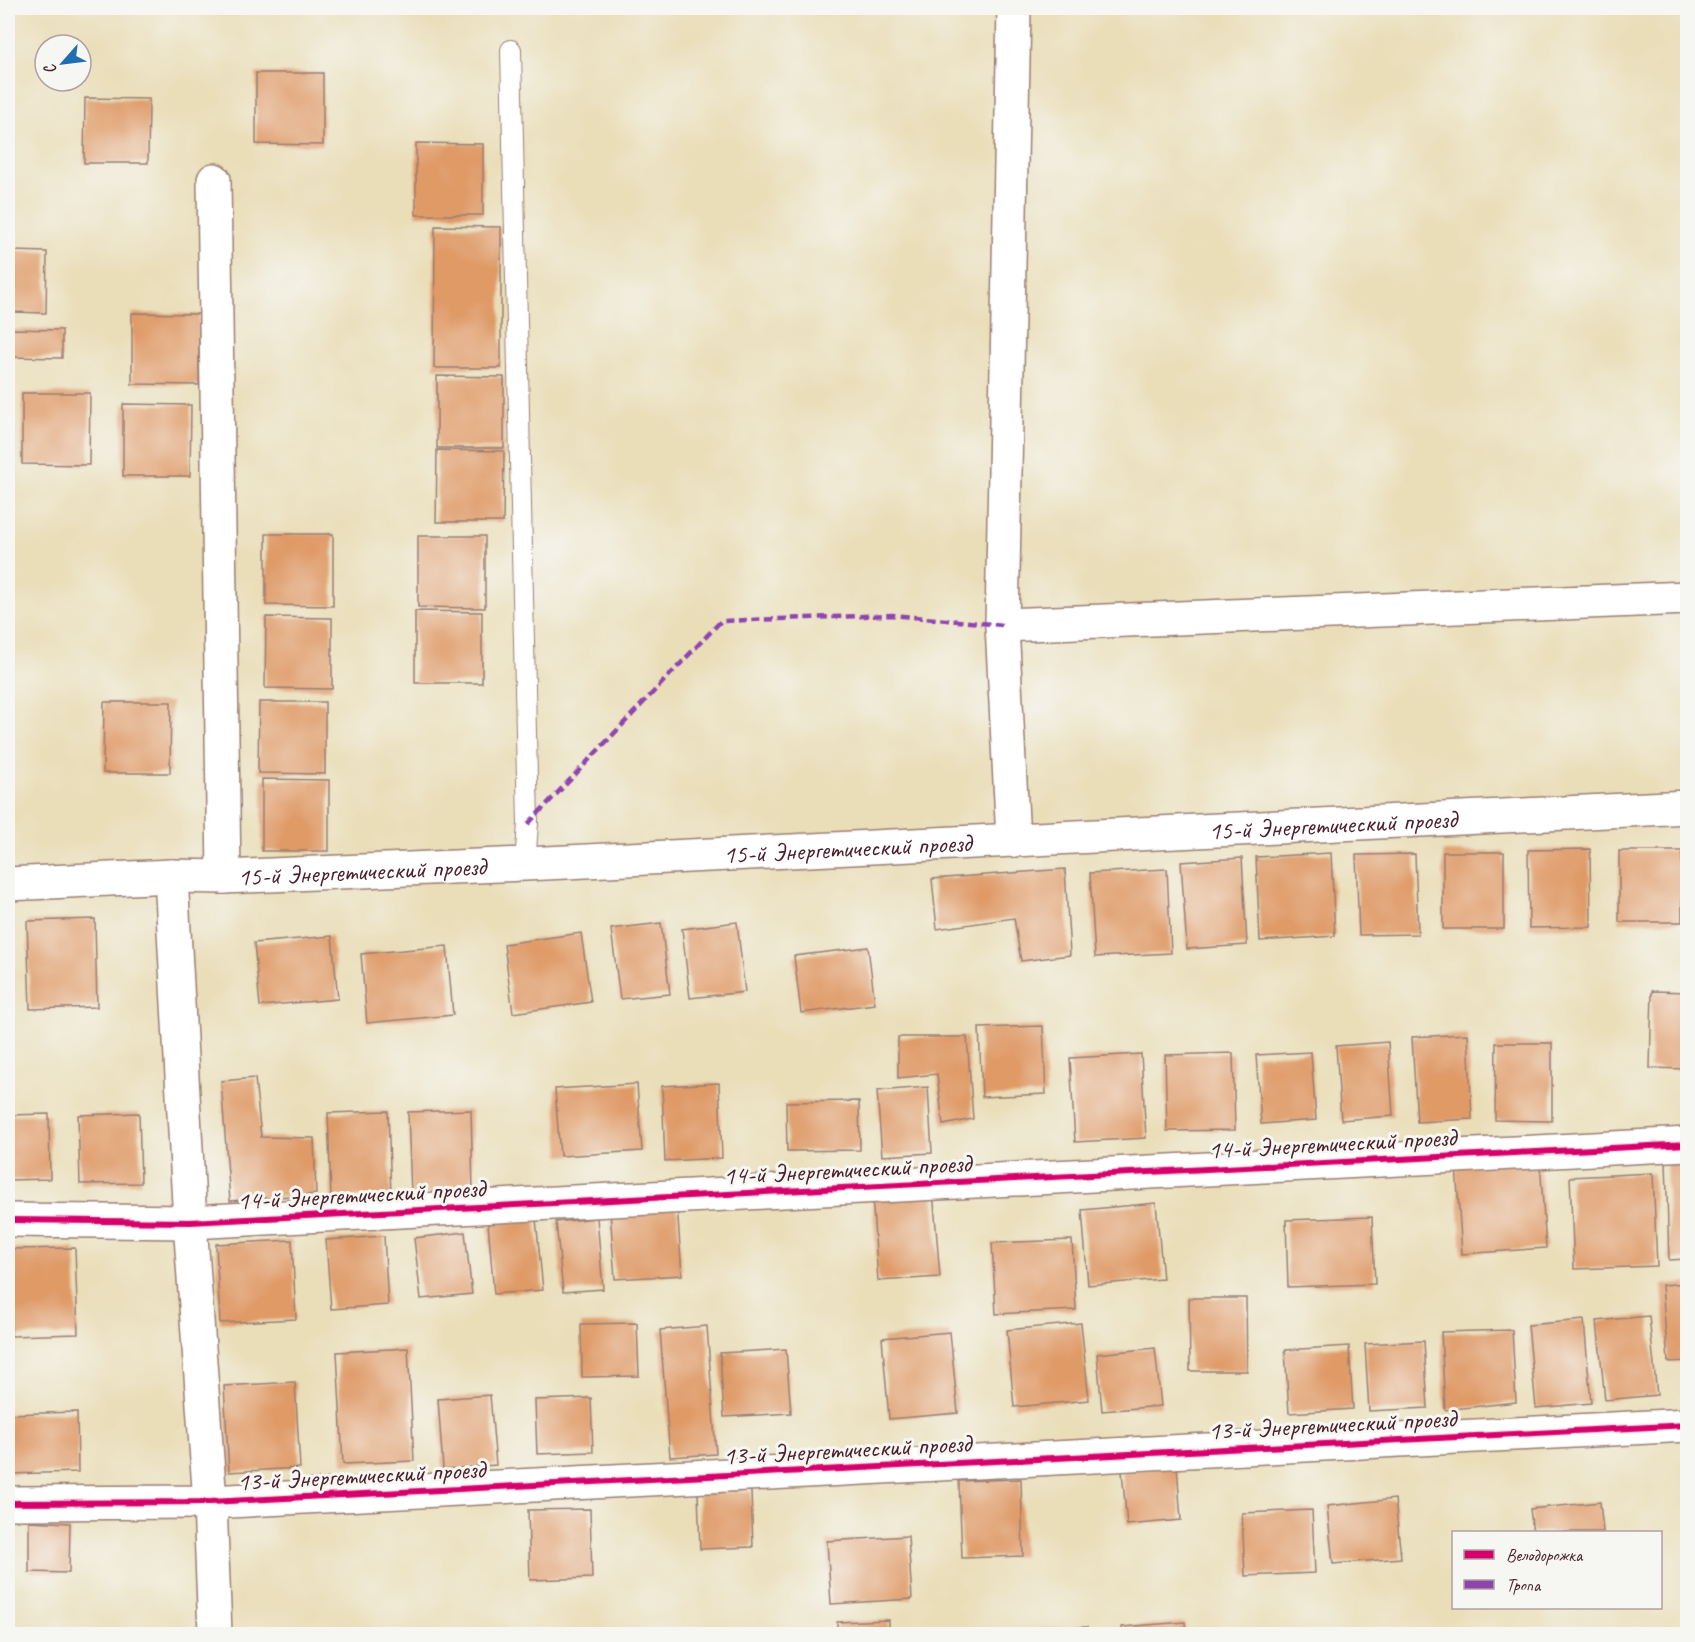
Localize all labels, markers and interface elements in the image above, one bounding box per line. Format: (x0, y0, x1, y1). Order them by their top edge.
north arrow (33, 33, 93, 93)
text: С (39, 60, 61, 78)
street label: 15-й Энергетический проезд (1208, 802, 1460, 847)
street label: 15-й Энергетический проезд (722, 826, 975, 871)
street label: 15-й Энергетический проезд (237, 850, 489, 893)
street label: 14-й Энергетический проезд (1207, 1120, 1460, 1166)
street label: 14-й Энергетический проезд (722, 1146, 975, 1192)
street label: 14-й Энергетический проезд (236, 1171, 489, 1217)
street label: 13-й Энергетический проезд (1207, 1401, 1460, 1447)
street label: 13-й Энергетический проезд (722, 1426, 975, 1472)
street label: 13-й Энергетический проезд (236, 1452, 489, 1498)
legend (1452, 1531, 1662, 1609)
text: Велодорожка (1506, 1544, 1584, 1566)
text: Тропа (1506, 1574, 1542, 1596)

